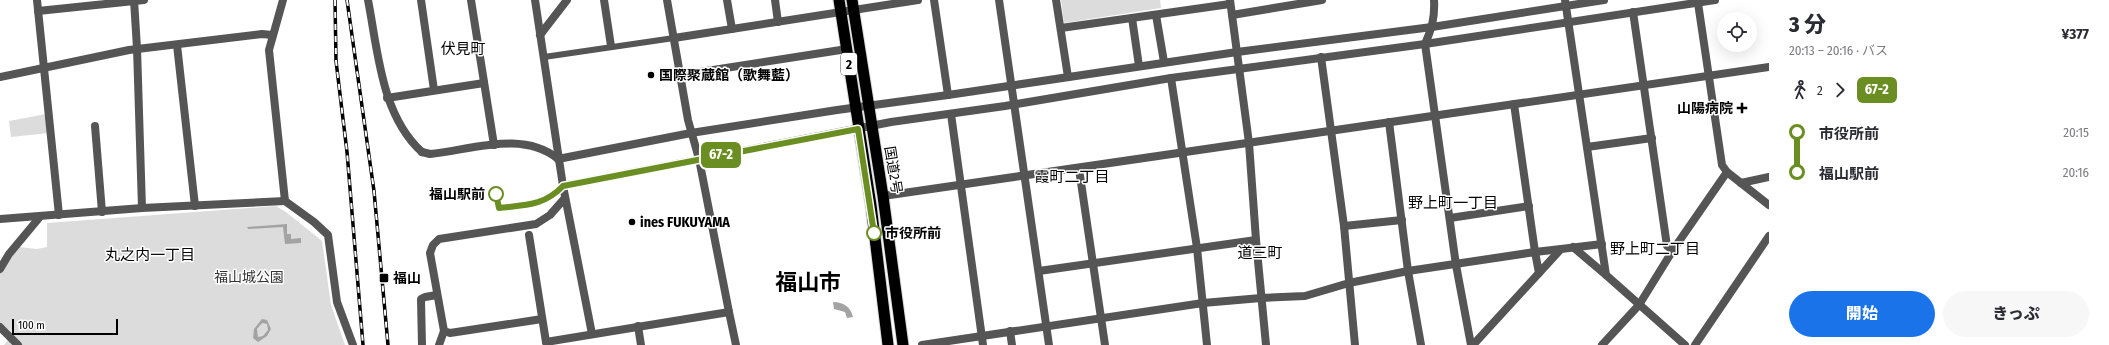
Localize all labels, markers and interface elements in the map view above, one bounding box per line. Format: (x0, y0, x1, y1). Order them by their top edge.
text: 3 分 (1789, 11, 1826, 38)
map controls (1717, 12, 1757, 52)
button: locate (1717, 12, 1757, 52)
text: ¥377 (2062, 25, 2089, 43)
district label: 伏見町 (440, 40, 486, 58)
text: 20:13 – 20:16 · バス (1789, 43, 1888, 58)
road number: 2 (841, 53, 857, 75)
place label: 国際聚蔵館（歌舞藍） (659, 67, 799, 84)
marker: 国際聚蔵館（歌舞藍） (646, 70, 656, 80)
icon: walk (1789, 79, 1811, 101)
icon: forward (1829, 79, 1851, 101)
text: 67-2 (1865, 81, 1889, 98)
text: 2 (1817, 83, 1823, 98)
place label: 山陽病院 (1677, 100, 1733, 117)
marker: 山陽病院 (1736, 102, 1748, 114)
text: 市役所前 (1819, 125, 1879, 143)
text: 20:15 (2063, 125, 2089, 140)
line badge: 67-2 (693, 142, 749, 168)
street label: 国道2号 (881, 145, 905, 195)
text: 67-2 (709, 146, 733, 163)
text: 福山駅前 (1819, 165, 1879, 183)
text: 20:16 (2063, 165, 2089, 180)
district label: 霞町二丁目 (1034, 168, 1110, 186)
place label: 福山駅前 (429, 186, 485, 203)
marker: 福山駅前 (488, 186, 504, 202)
district label: 野上町一丁目 (1408, 194, 1498, 212)
place label: ines FUKUYAMA (640, 214, 730, 231)
marker: ines FUKUYAMA (627, 217, 637, 227)
marker: 市役所前 (866, 225, 882, 241)
place label: 市役所前 (885, 225, 941, 242)
district label: 野上町二丁目 (1610, 240, 1700, 258)
district label: 道三町 (1237, 244, 1283, 262)
district label: 丸之内一丁目 (105, 246, 195, 264)
park label: 福山城公園 (214, 269, 284, 286)
district label: 福山市 (775, 269, 841, 296)
place label: 福山 (393, 270, 421, 287)
marker: 福山 (378, 272, 390, 284)
button: 開始 (1789, 291, 1935, 337)
button: きっぷ (1943, 291, 2089, 337)
scale bar (12, 317, 118, 336)
text: 100 m (18, 319, 45, 332)

